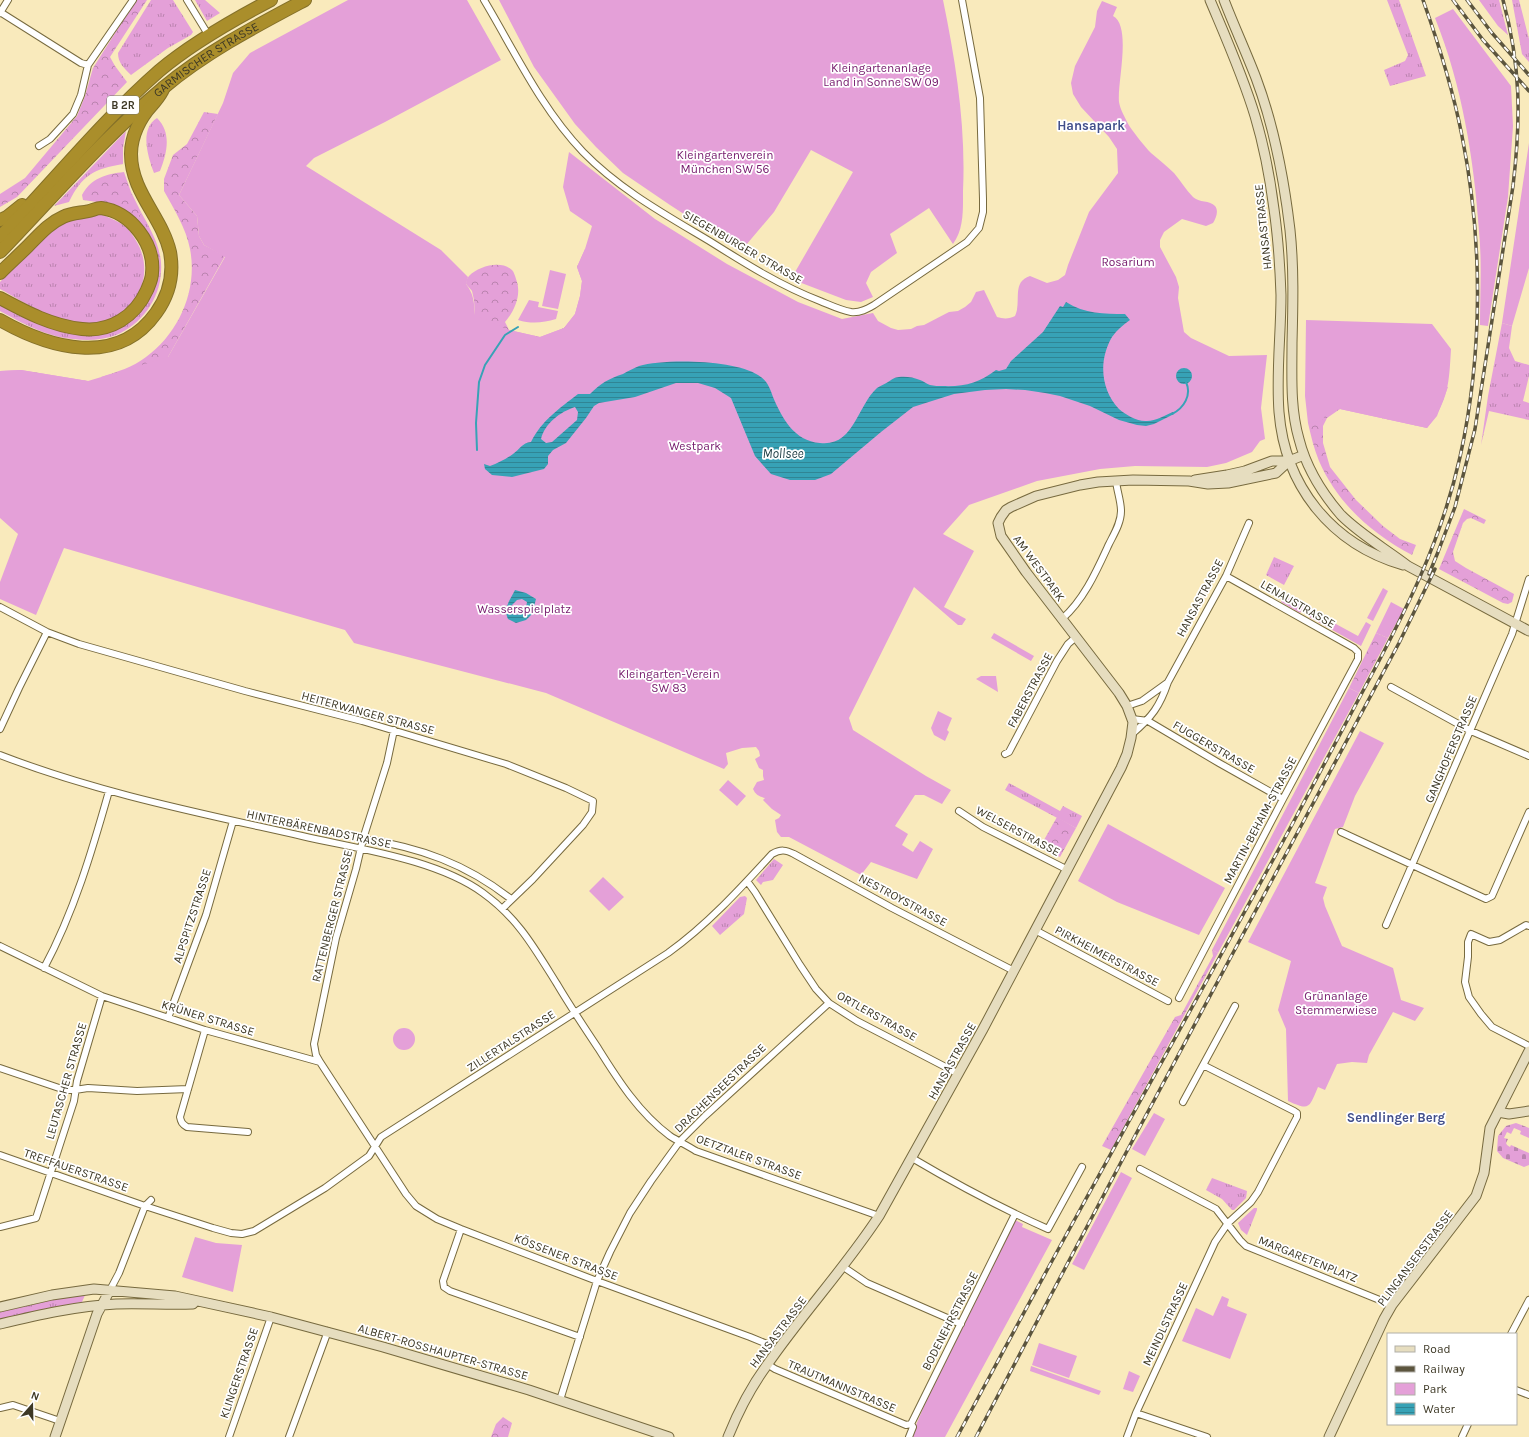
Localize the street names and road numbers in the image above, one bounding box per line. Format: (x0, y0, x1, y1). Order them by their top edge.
street label: GARMISCHER STRASSE (151, 19, 261, 100)
road number: B 2R (107, 96, 139, 114)
street label: HANSASTRASSE (1252, 183, 1274, 271)
street label: SIEGENBURGER STRASSE (681, 207, 805, 287)
street label: AM WESTPARK (1010, 532, 1068, 604)
street label: HANSASTRASSE (1174, 557, 1226, 639)
street label: LENAUSTRASSE (1258, 577, 1338, 631)
street label: FABERSTRASSE (1004, 650, 1056, 730)
street label: HEITERWANGER STRASSE (300, 688, 436, 738)
street label: GANGHOFERSTRASSE (1422, 693, 1480, 805)
street label: FUGGERSTRASSE (1170, 718, 1258, 776)
street label: MARTIN-BEHAIM-STRASSE (1221, 754, 1299, 886)
street label: WELSERSTRASSE (974, 803, 1062, 859)
street label: HINTERBÄRENBADSTRASSE (245, 807, 393, 851)
street label: RATTENBERGER STRASSE (309, 848, 355, 984)
street label: ALPSPITZSTRASSE (170, 867, 214, 965)
street label: NESTROYSTRASSE (856, 871, 950, 929)
street label: PIRKHEIMERSTRASSE (1053, 923, 1161, 989)
street label: ORTLERSTRASSE (834, 988, 920, 1044)
street label: KRÜNER STRASSE (160, 997, 256, 1039)
street label: ZILLERTALSTRASSE (464, 1007, 558, 1075)
street label: HANSASTRASSE (925, 1020, 979, 1102)
street label: LEUTASCHER STRASSE (43, 1021, 89, 1141)
street label: DRACHENSEESTRASSE (671, 1041, 769, 1135)
street label: OETZTALER STRASSE (694, 1131, 804, 1183)
street label: TREFFAUERSTRASSE (22, 1146, 130, 1194)
street label: PLINGANSERSTRASSE (1374, 1207, 1456, 1309)
street label: KÖSSENER STRASSE (512, 1231, 620, 1283)
street label: MARGARETENPLATZ (1256, 1233, 1360, 1285)
street label: BODENEHRSTRASSE (919, 1269, 981, 1373)
street label: MEINDLSTRASSE (1139, 1280, 1191, 1368)
street label: HANSASTRASSE (747, 1293, 809, 1371)
street label: ALBERT-ROSSHAUPTER-STRASSE (356, 1321, 530, 1383)
street label: KLINGERSTRASSE (217, 1326, 261, 1420)
street label: TRAUTMANNSTRASSE (786, 1357, 898, 1415)

